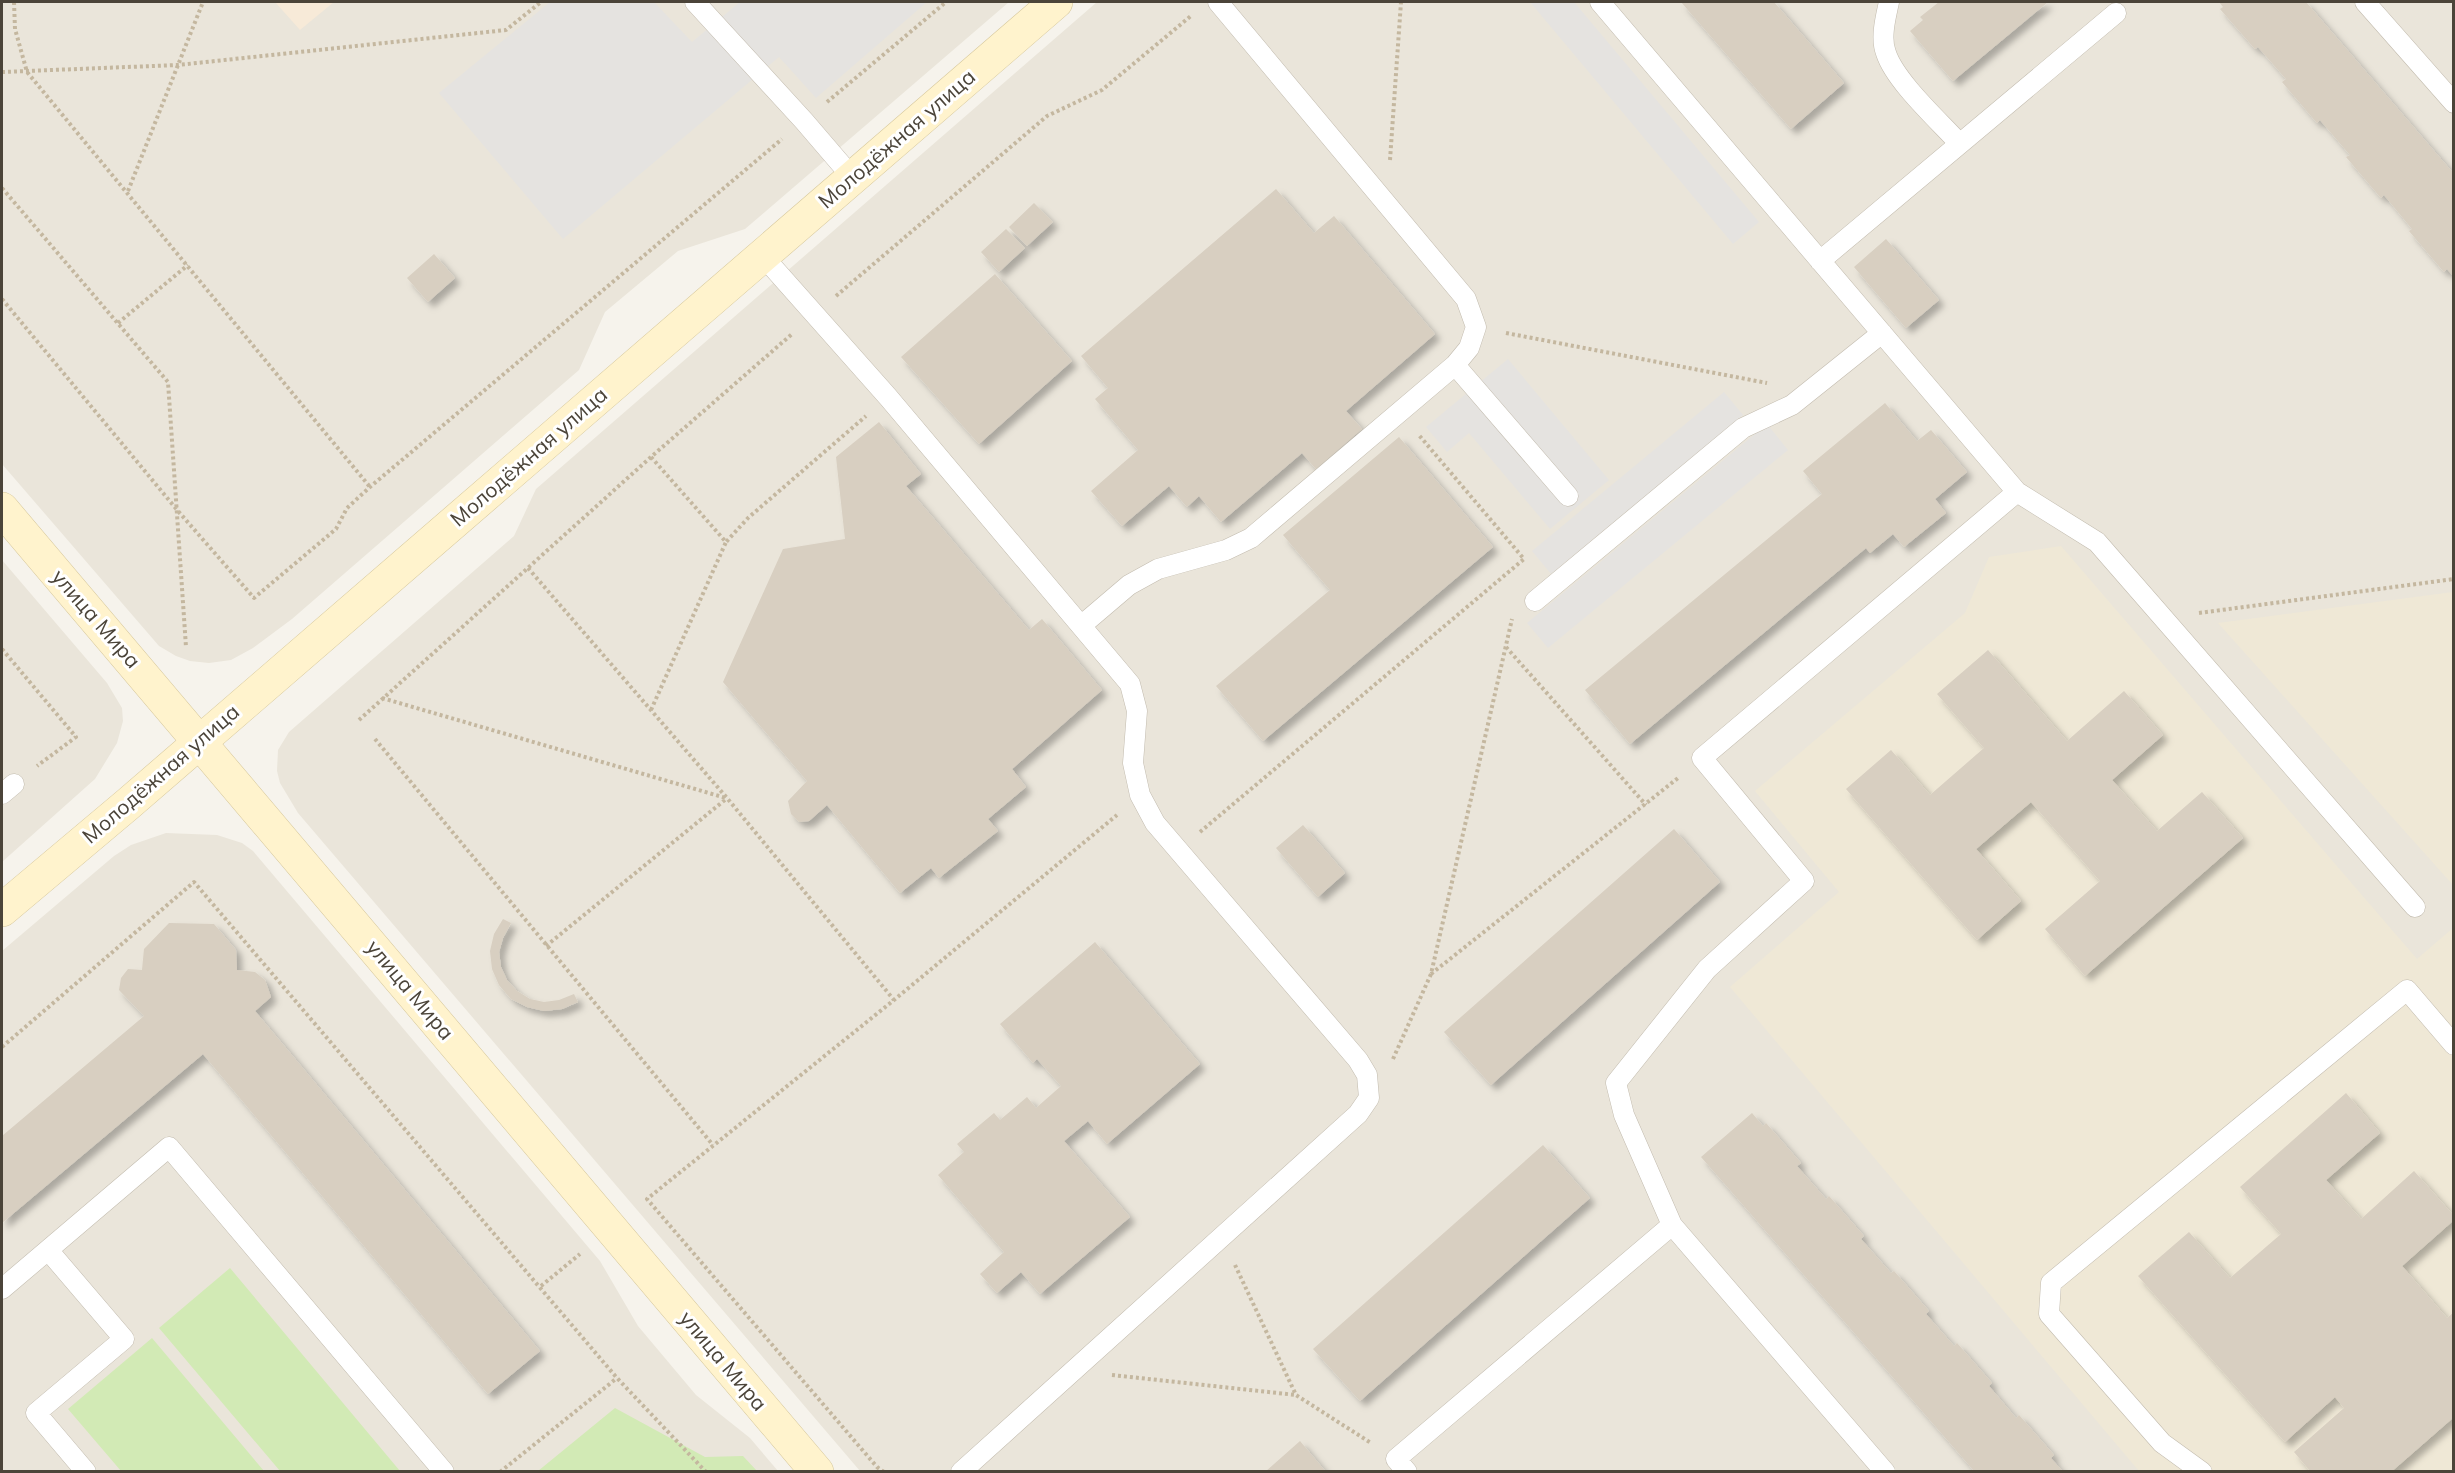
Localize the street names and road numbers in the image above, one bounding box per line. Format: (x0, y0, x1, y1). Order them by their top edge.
street label: Молодёжная улица (813, 63, 980, 213)
street label: Молодёжная улица (445, 381, 612, 531)
street label: улица Мира (47, 563, 147, 673)
street label: Молодёжная улица (77, 698, 244, 848)
street label: улица Мира (361, 934, 460, 1045)
street label: улица Мира (674, 1305, 773, 1416)

